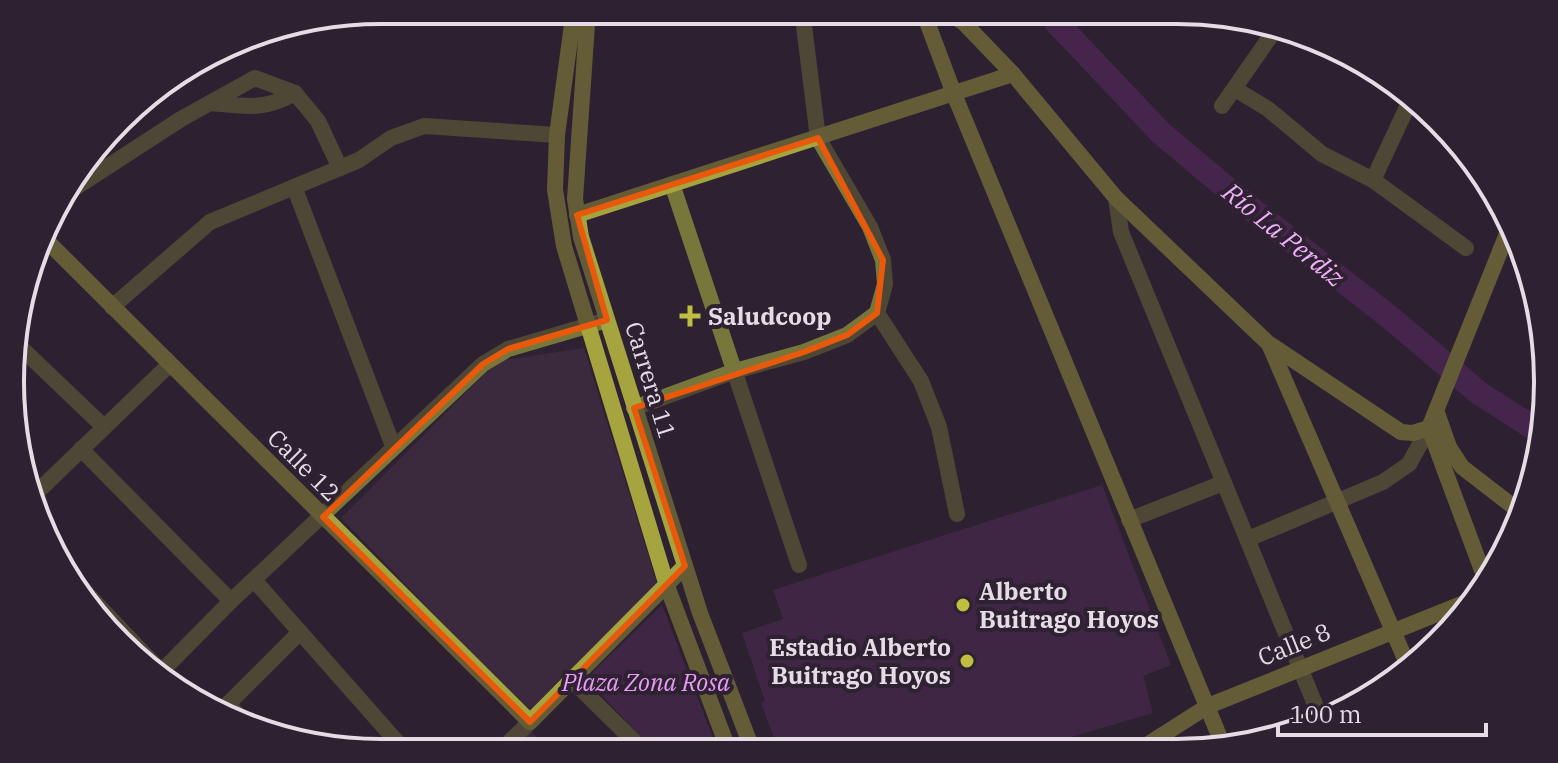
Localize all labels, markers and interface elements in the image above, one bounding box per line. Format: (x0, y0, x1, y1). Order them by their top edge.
water label: Río La Perdiz (1215, 174, 1352, 294)
place label: Saludcoop (708, 300, 831, 332)
marker: Saludcoop (679, 305, 701, 327)
street label: Carrera 11 (618, 318, 684, 442)
street label: Calle 12 (261, 422, 347, 508)
place label: Alberto Buitrago Hoyos (979, 575, 1159, 635)
marker: Alberto Buitrago Hoyos (954, 596, 972, 614)
street label: Calle 8 (1253, 615, 1335, 673)
place label: Estadio Alberto Buitrago Hoyos (769, 631, 951, 691)
marker: Estadio Alberto Buitrago Hoyos (958, 652, 976, 670)
park label: Plaza Zona Rosa (561, 666, 730, 698)
scale bar (1278, 687, 1486, 737)
text: 100 m (1290, 698, 1362, 730)

